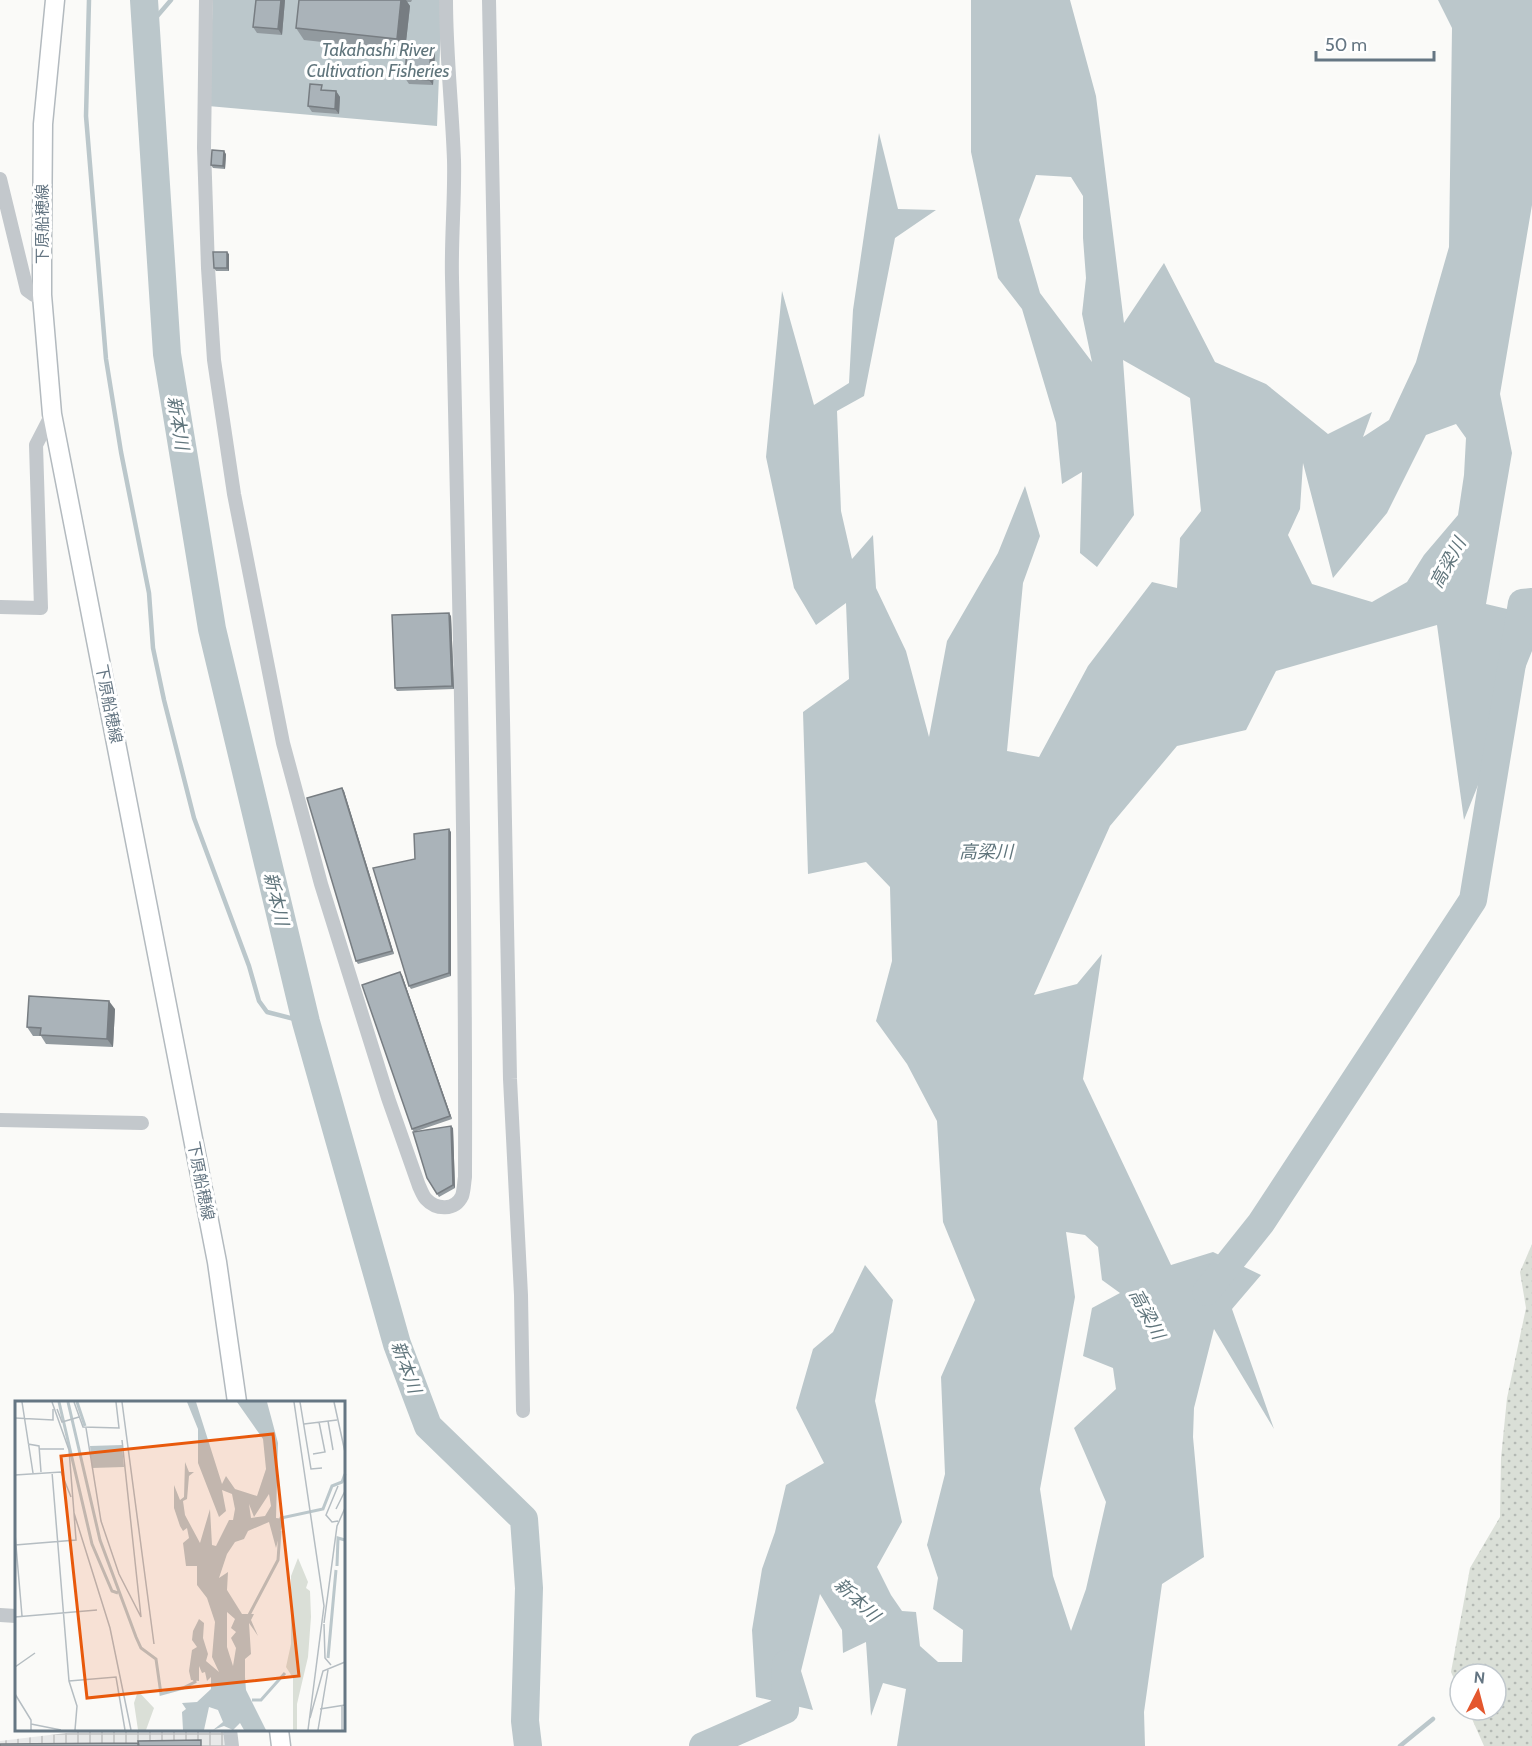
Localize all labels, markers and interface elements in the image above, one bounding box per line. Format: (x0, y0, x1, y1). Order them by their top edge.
scale bar (1316, 24, 1434, 62)
text: 50 m (1325, 34, 1367, 56)
water label: Takahashi River Cultivation Fisheries (307, 39, 449, 82)
street label: 下原船穂線 (33, 184, 52, 264)
water label: 新本川 (163, 395, 193, 453)
water label: 高梁川 (1425, 532, 1472, 592)
street label: 下原船穂線 (92, 663, 126, 745)
water label: 高梁川 (959, 841, 1015, 863)
water label: 新本川 (259, 870, 293, 930)
street label: 下原船穂線 (184, 1140, 218, 1222)
water label: 高梁川 (1125, 1285, 1170, 1345)
water label: 新本川 (386, 1338, 426, 1398)
inset map (15, 1401, 345, 1731)
water label: 新本川 (830, 1574, 886, 1628)
north arrow (1448, 1662, 1508, 1722)
text: N (1473, 1668, 1486, 1688)

